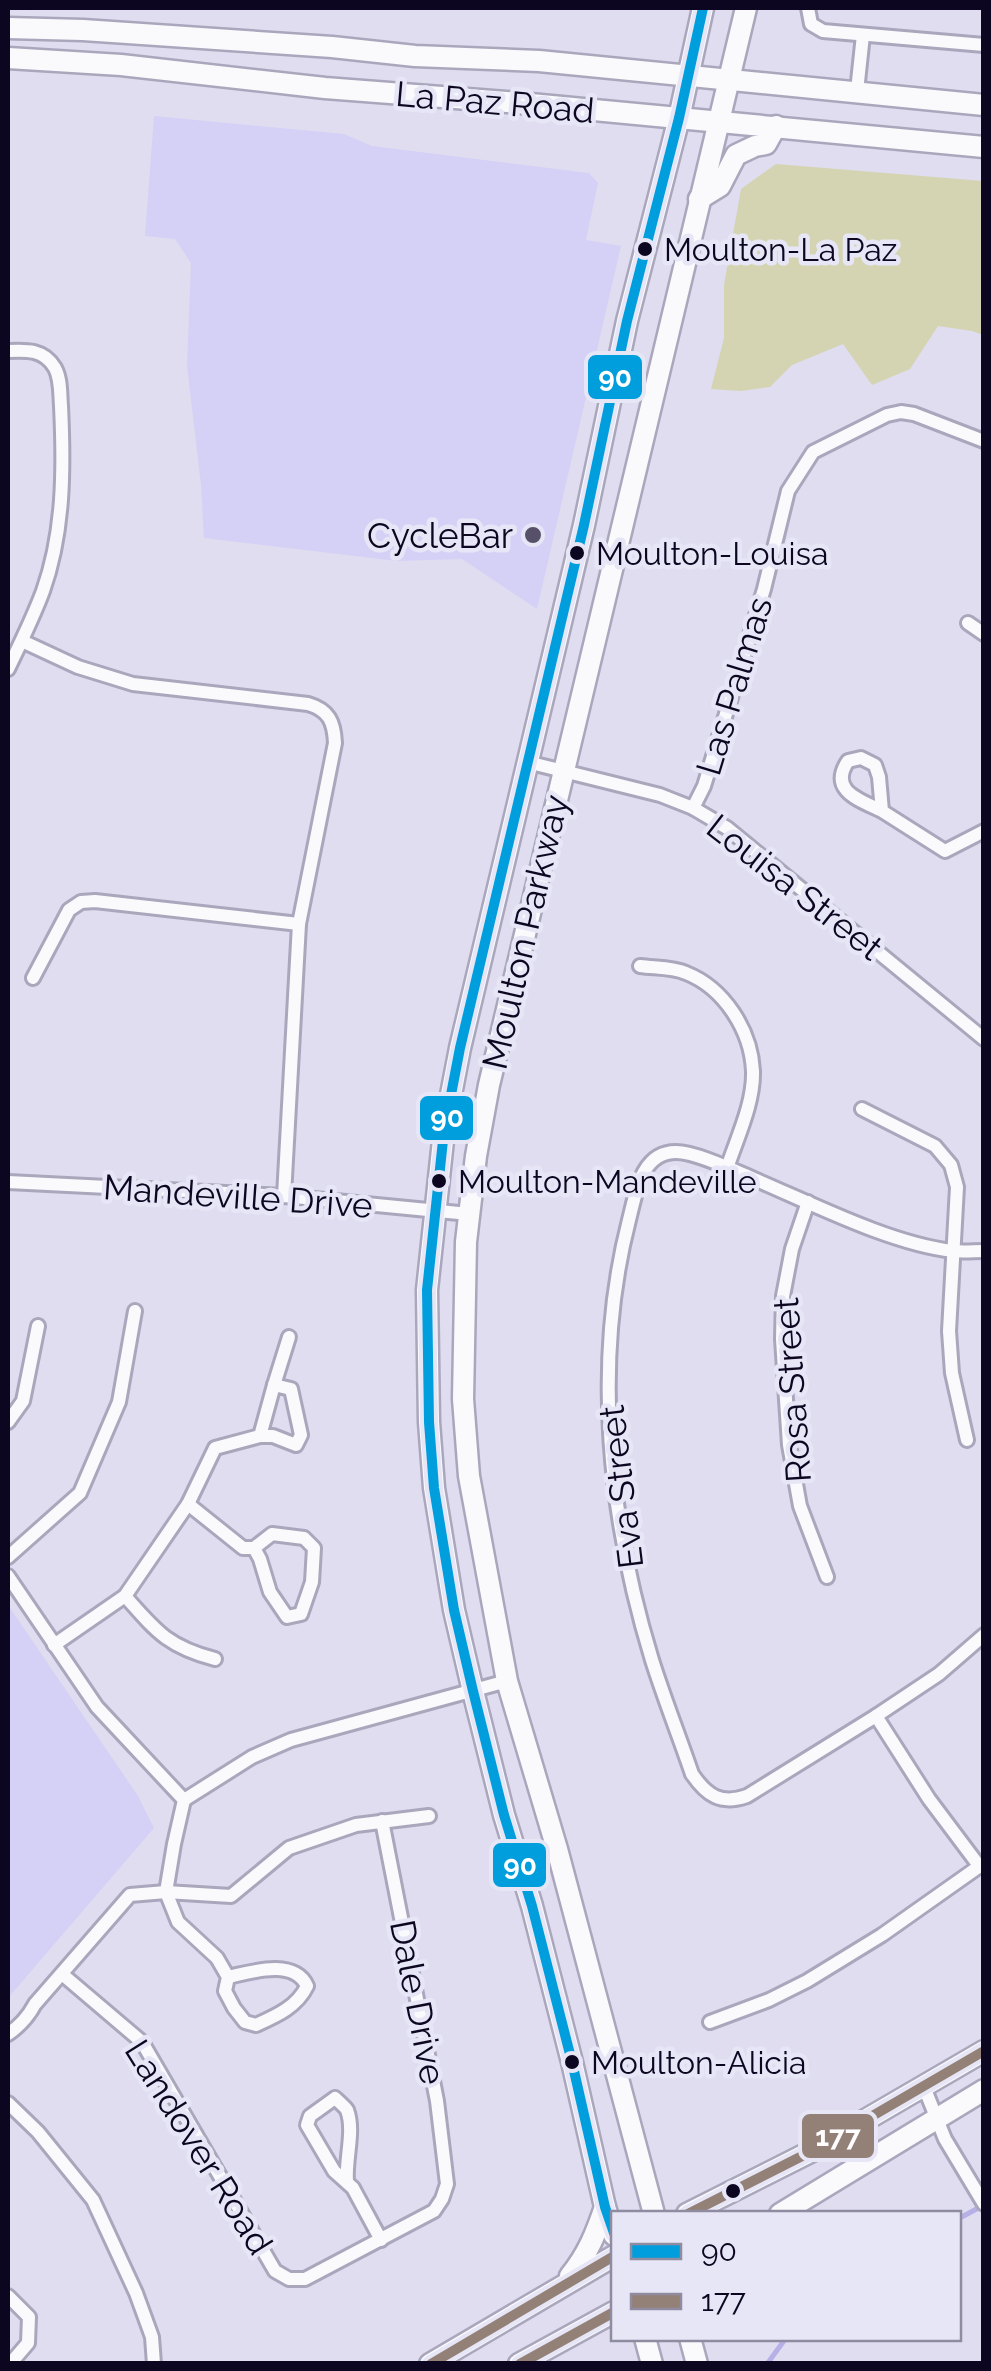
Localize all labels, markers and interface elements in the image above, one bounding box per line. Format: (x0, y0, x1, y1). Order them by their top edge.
street label: La Paz Road (394, 73, 596, 131)
place label: Moulton-La Paz (664, 231, 897, 268)
marker: Moulton-La Paz (635, 239, 655, 259)
line badge: 90 (586, 353, 644, 401)
text: 90 (598, 361, 632, 394)
place label: CycleBar (367, 515, 513, 556)
marker: CycleBar (522, 524, 544, 546)
place label: Moulton-Louisa (596, 535, 828, 572)
marker: Moulton-Louisa (567, 543, 587, 563)
street label: Las Palmas (688, 592, 780, 780)
street label: Moulton Parkway (474, 791, 576, 1073)
street label: Louisa Street (699, 806, 891, 968)
line badge: 90 (418, 1094, 475, 1142)
text: 90 (430, 1101, 464, 1134)
place label: Moulton-Mandeville (458, 1163, 757, 1200)
street label: Mandeville Drive (102, 1166, 374, 1226)
marker: Moulton-Mandeville (429, 1171, 449, 1191)
street label: Rosa Street (765, 1296, 819, 1484)
street label: Eva Street (591, 1403, 651, 1571)
line badge: 90 (491, 1841, 548, 1889)
text: 90 (503, 1849, 537, 1882)
street label: Dale Drive (382, 1916, 454, 2088)
street label: Landover Road (117, 2032, 281, 2262)
place label: Moulton-Alicia (591, 2044, 806, 2081)
marker: Moulton-Alicia (562, 2052, 582, 2072)
line badge: 177 (800, 2112, 876, 2160)
text: 177 (815, 2120, 861, 2153)
unlabelled marker (723, 2181, 743, 2201)
legend (611, 2211, 961, 2341)
text: 90 (701, 2233, 737, 2268)
text: 177 (701, 2283, 746, 2318)

